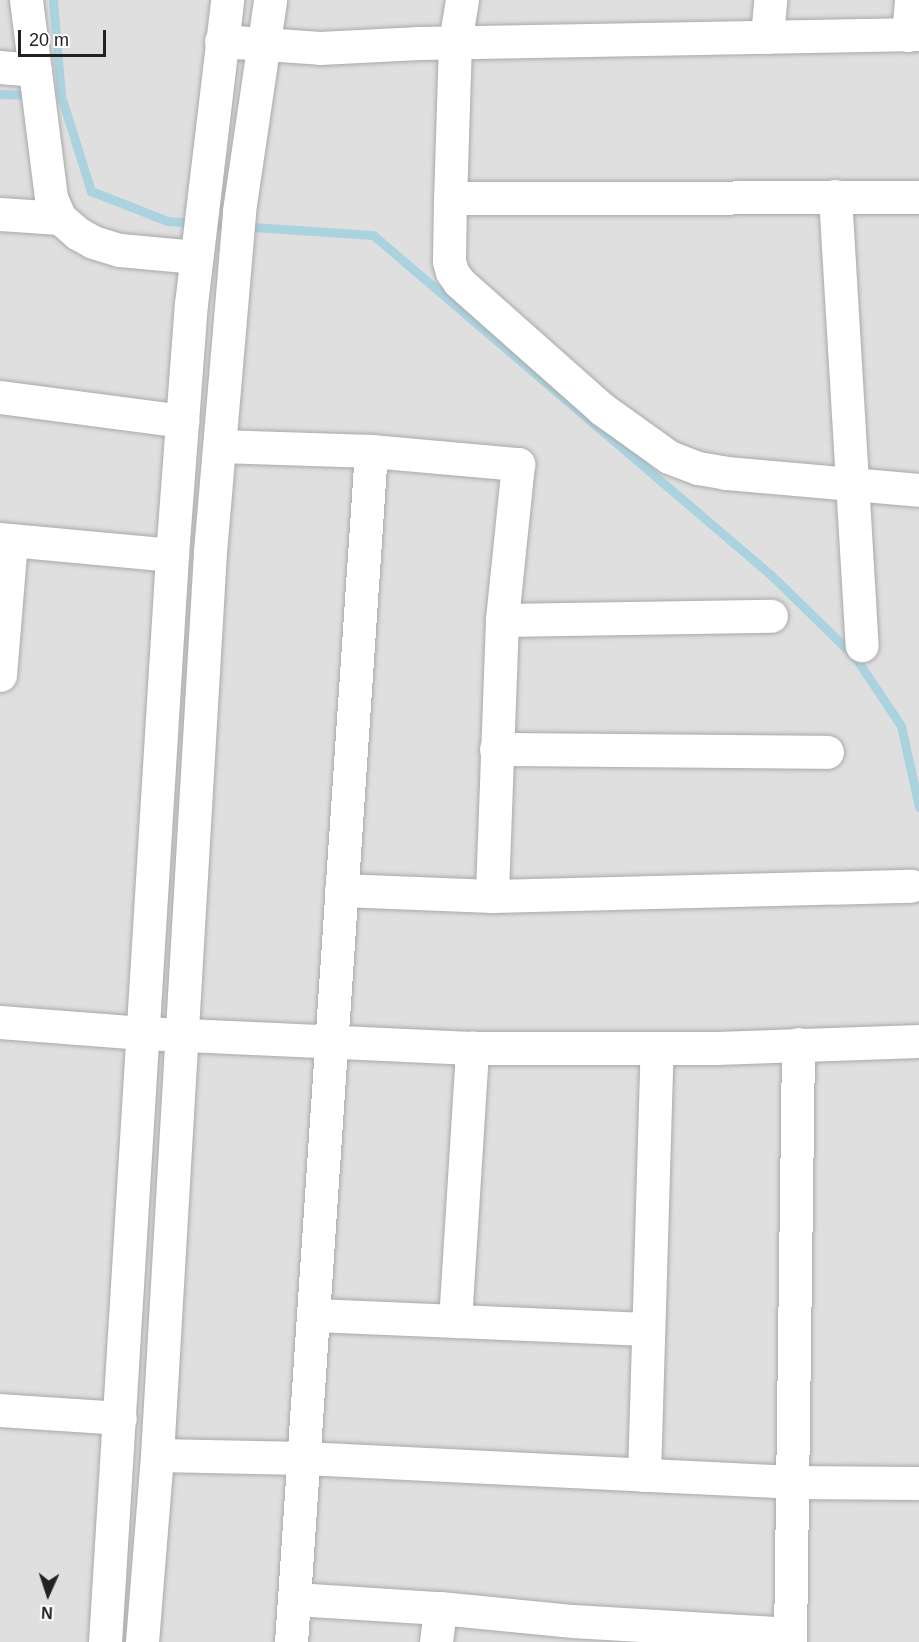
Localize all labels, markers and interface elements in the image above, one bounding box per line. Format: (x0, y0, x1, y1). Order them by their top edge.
scale bar (21, 18, 110, 56)
text: 20 m (29, 30, 69, 50)
north arrow (18, 1564, 78, 1624)
text: N (41, 1604, 53, 1621)

